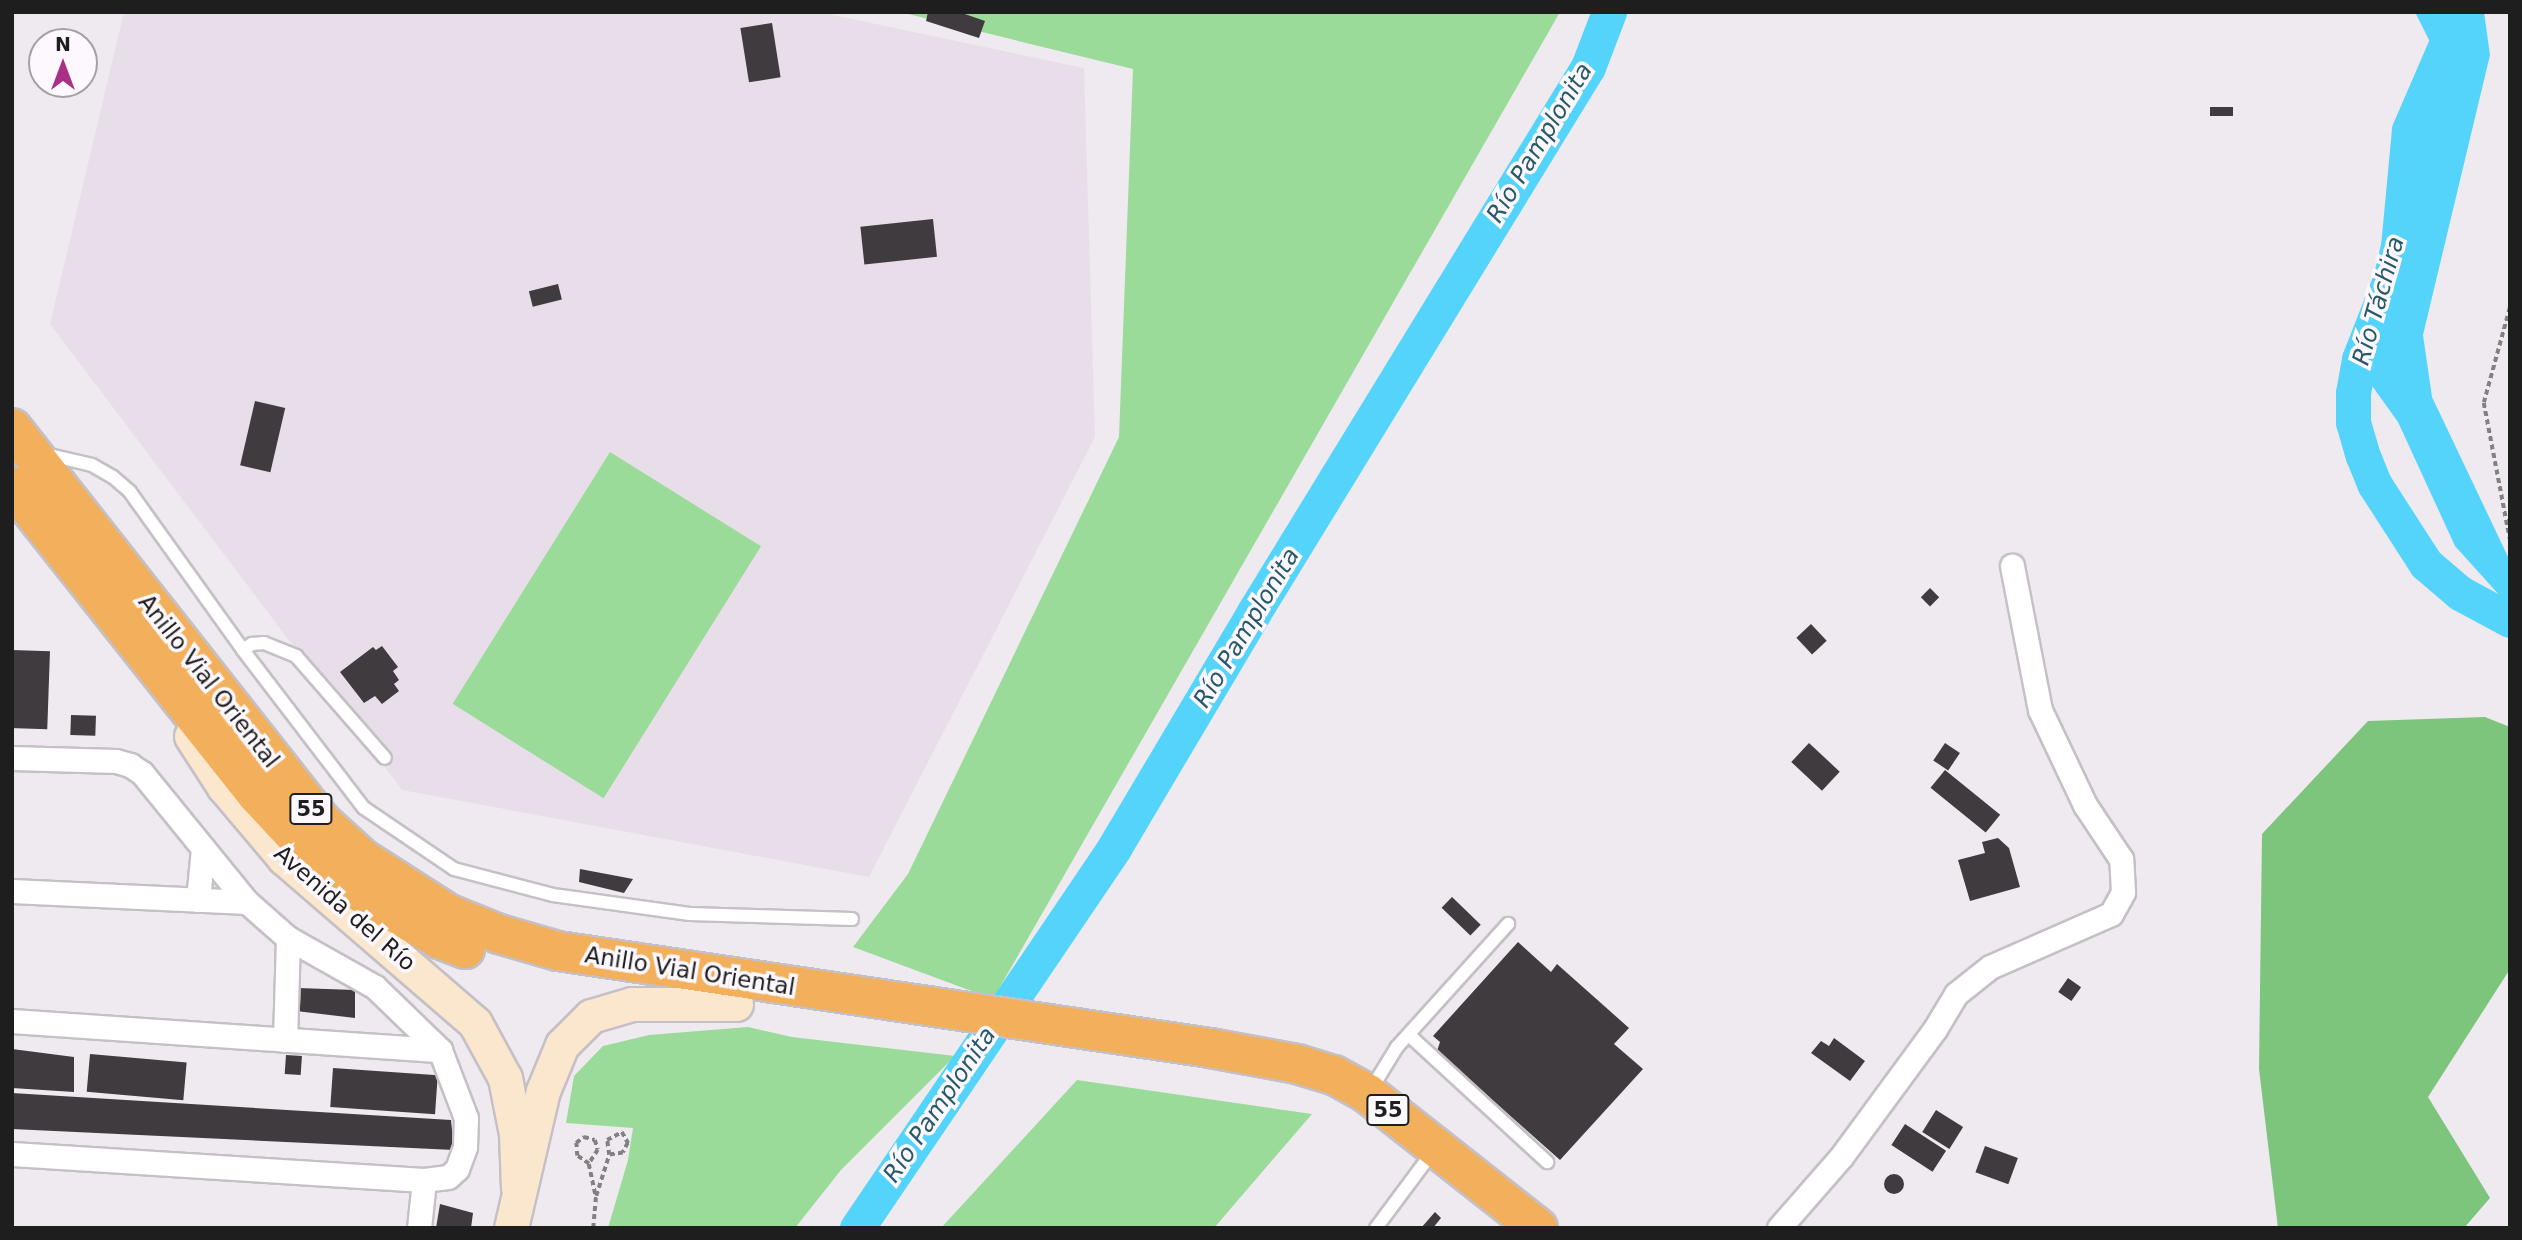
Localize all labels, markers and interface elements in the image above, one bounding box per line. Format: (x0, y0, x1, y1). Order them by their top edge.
north arrow (28, 28, 98, 98)
text: N (55, 33, 71, 55)
water label: Río Pamplonita (1481, 58, 1599, 228)
water label: Río Táchira (2347, 234, 2411, 368)
water label: Río Pamplonita (1188, 543, 1306, 713)
street label: Anillo Vial Oriental (133, 589, 285, 773)
road number: 55 (288, 792, 334, 826)
street label: Avenida del Río (269, 839, 421, 977)
street label: Anillo Vial Oriental (583, 941, 797, 1001)
water label: Río Pamplonita (878, 1022, 1002, 1188)
road number: 55 (1365, 1092, 1411, 1128)

